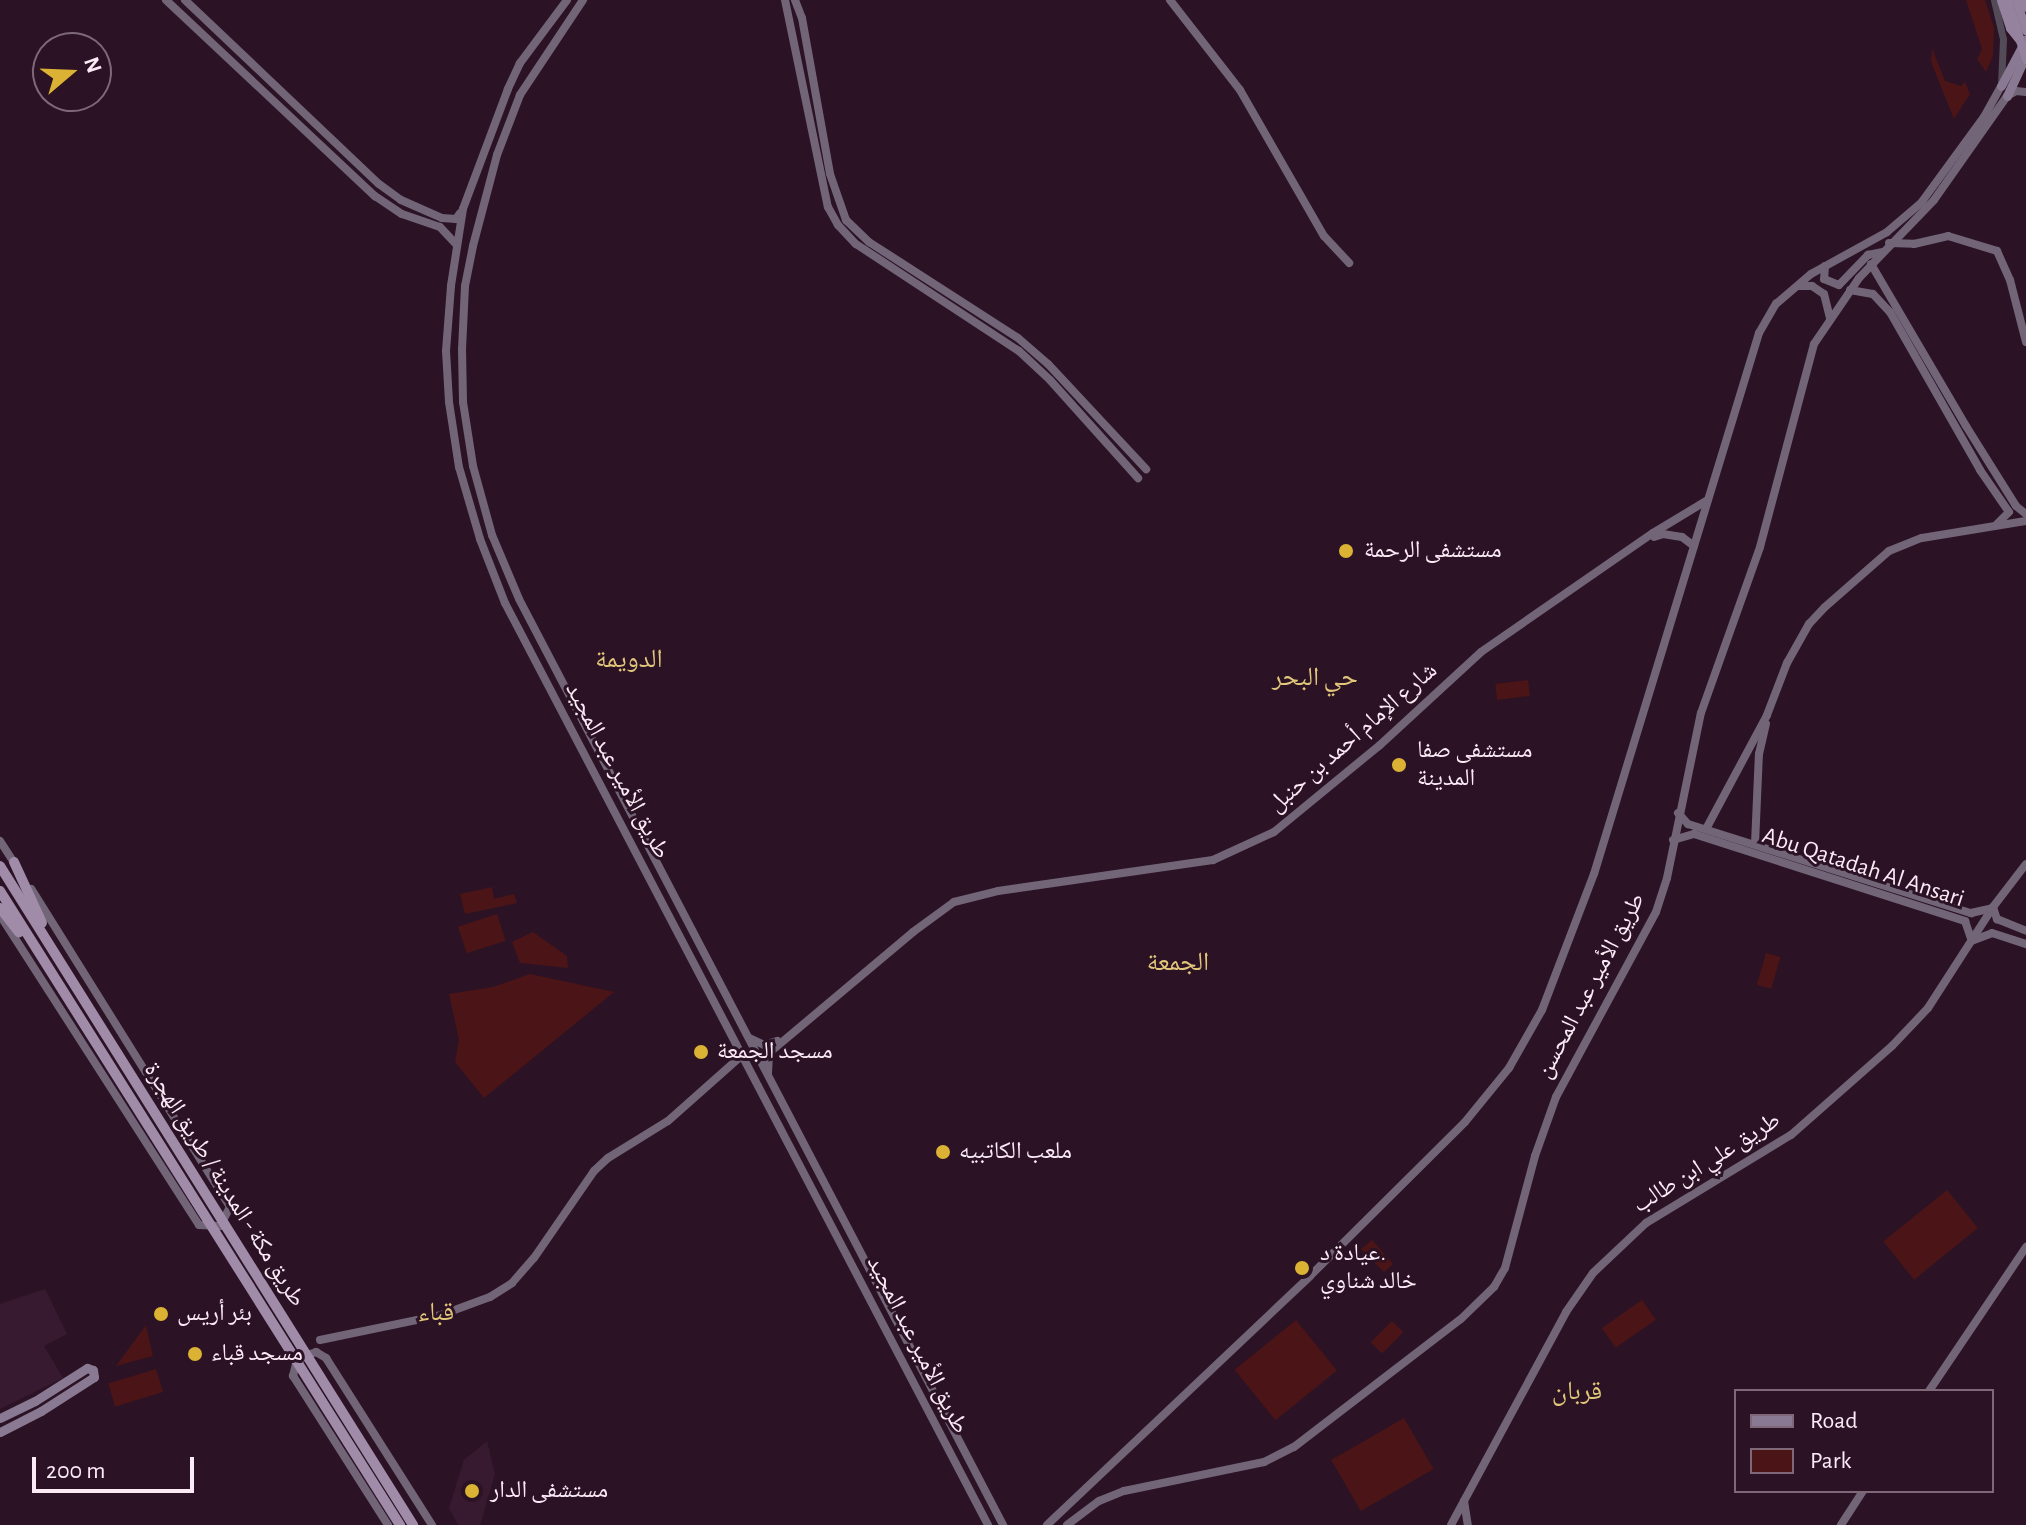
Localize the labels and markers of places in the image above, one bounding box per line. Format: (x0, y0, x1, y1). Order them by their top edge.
place label: مستشفى الرحمة (1364, 537, 1502, 565)
marker: مستشفى الرحمة (1335, 540, 1357, 562)
place label: مستشفی صفا المدینة (1417, 737, 1532, 793)
marker: مستشفی صفا المدینة (1388, 754, 1410, 776)
place label: مسجد الجمعة (717, 1038, 833, 1066)
marker: مسجد الجمعة (692, 1043, 710, 1061)
place label: ملعب الكاتبيه (959, 1138, 1072, 1166)
marker: ملعب الكاتبيه (934, 1143, 952, 1161)
place label: عيادة د. خالد شناوي (1320, 1240, 1417, 1296)
marker: عيادة د. خالد شناوي (1291, 1257, 1313, 1279)
place label: بئر أريس (177, 1300, 252, 1328)
marker: بئر أريس (152, 1305, 170, 1323)
place label: مسجد قباء (211, 1340, 303, 1368)
marker: مسجد قباء (186, 1345, 204, 1363)
place label: مستشفى الدار (490, 1477, 608, 1505)
marker: مستشفى الدار (461, 1480, 483, 1502)

